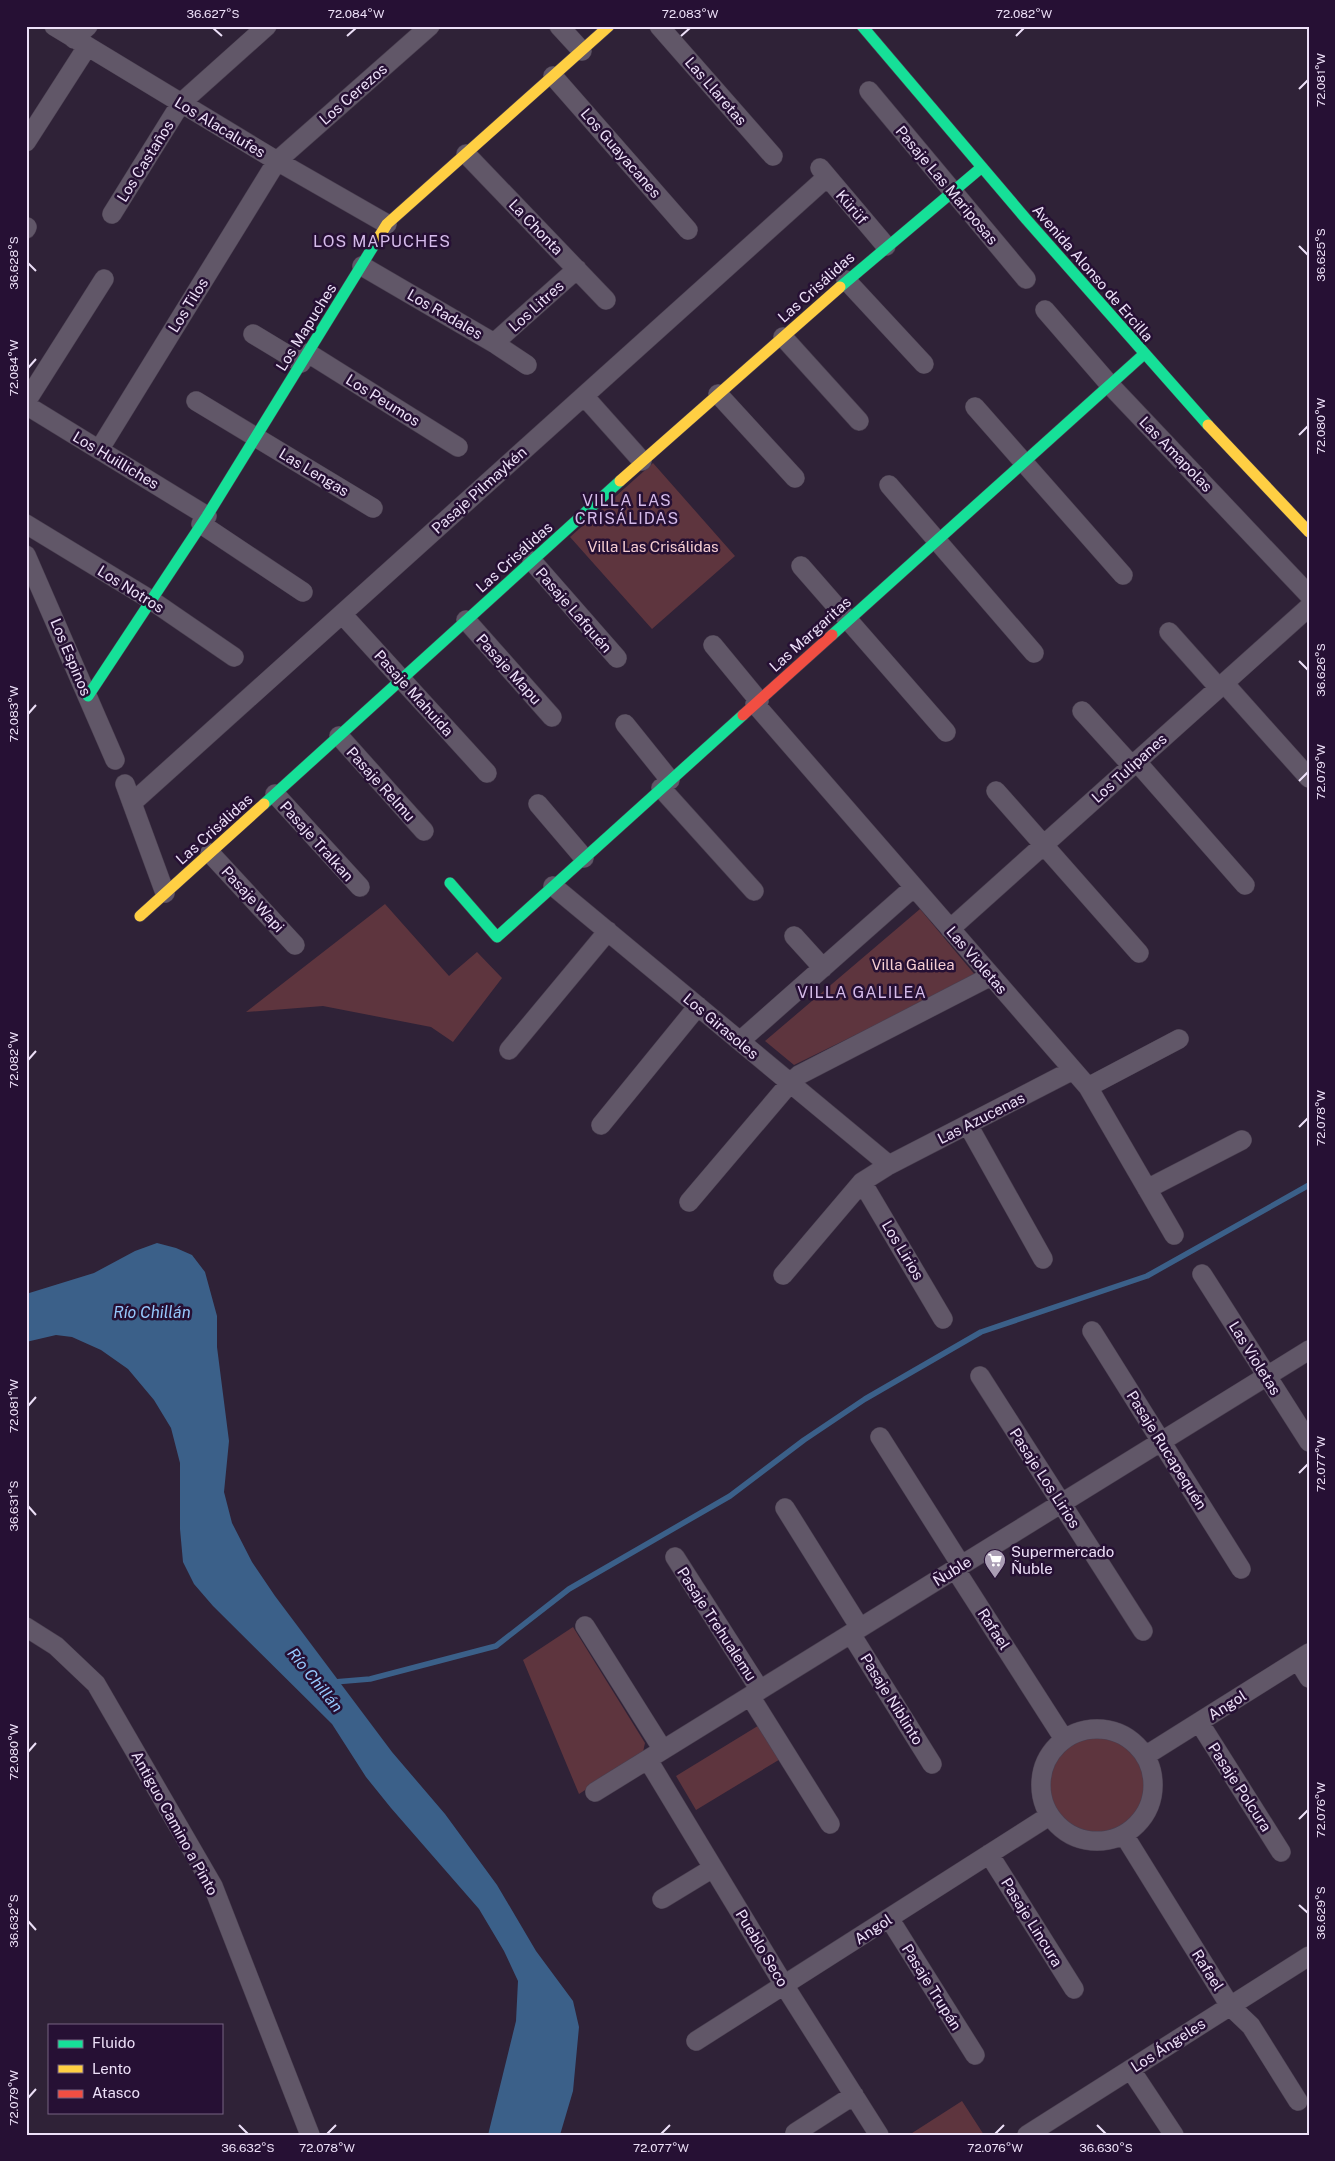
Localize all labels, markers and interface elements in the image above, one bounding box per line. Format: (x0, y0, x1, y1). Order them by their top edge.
text: 36.627°S (186, 7, 240, 21)
text: 72.084°W (328, 7, 385, 21)
text: 72.083°W (662, 7, 719, 21)
text: 72.082°W (996, 7, 1053, 21)
text: 72.081°W (1314, 52, 1328, 107)
street label: Las Llaretas (682, 53, 750, 129)
street label: Los Cerezos (316, 60, 390, 128)
street label: Los Alacalufes (172, 93, 268, 161)
street label: Los Guayacanes (578, 105, 664, 201)
street label: Los Castaños (113, 117, 177, 205)
street label: Pasaje Las Mariposas (892, 122, 1002, 248)
street label: Kürüf (833, 187, 871, 227)
street label: La Chonta (505, 196, 567, 258)
street label: Avenida Alonso de Ercilla (1029, 201, 1157, 345)
text: 36.625°S (1314, 228, 1328, 282)
district label: LOS MAPUCHES (313, 232, 451, 251)
text: 36.628°S (7, 236, 21, 290)
street label: Las Crisálidas (774, 248, 858, 326)
street label: Los Tilos (165, 275, 211, 335)
street label: Los Litres (505, 277, 567, 335)
street label: Los Mapuches (272, 280, 340, 374)
street label: Los Radales (404, 286, 486, 342)
text: 72.084°W (7, 339, 21, 396)
street label: Los Peumos (343, 371, 423, 429)
text: 72.080°W (1314, 397, 1328, 454)
street label: Las Amapolas (1136, 413, 1216, 495)
street label: Los Huilliches (70, 428, 162, 492)
street label: Pasaje Pilmaykén (428, 443, 530, 537)
street label: Las Lengas (276, 445, 352, 499)
district label: VILLA LAS CRISÁLIDAS (575, 491, 679, 528)
street label: Las Crisálidas (472, 518, 556, 596)
park label: Villa Las Crisálidas (587, 538, 719, 555)
street label: Los Notros (95, 562, 167, 616)
street label: Pasaje Lafquén (533, 564, 615, 656)
street label: Las Margaritas (766, 593, 854, 675)
street label: Los Espinos (47, 616, 95, 698)
street label: Pasaje Mapu (473, 630, 545, 708)
text: 36.626°S (1314, 643, 1328, 697)
street label: Pasaje Mahuida (371, 647, 457, 739)
text: 72.083°W (7, 685, 21, 742)
street label: Los Tulipanes (1088, 730, 1170, 806)
street label: Pasaje Relmu (343, 743, 419, 825)
text: 72.079°W (1314, 744, 1328, 800)
street label: Las Crisálidas (172, 790, 256, 868)
street label: Pasaje Tralkan (277, 798, 357, 884)
street label: Pasaje Wapi (218, 863, 288, 935)
street label: Las Violetas (943, 923, 1011, 997)
park label: Villa Galilea (871, 956, 955, 973)
district label: VILLA GALILEA (797, 983, 927, 1002)
street label: Los Girasoles (680, 990, 762, 1062)
text: 72.082°W (7, 1031, 21, 1088)
street label: Las Azucenas (935, 1089, 1027, 1147)
text: 72.078°W (1314, 1089, 1328, 1146)
street label: Los Lirios (879, 1217, 927, 1283)
water label: Río Chillán (113, 1303, 191, 1322)
street label: Las Violetas (1226, 1318, 1284, 1398)
text: 72.081°W (7, 1378, 21, 1433)
street label: Pasaje Rucapequén (1124, 1387, 1210, 1513)
street label: Pasaje Los Lirios (1006, 1425, 1084, 1531)
text: 72.077°W (1314, 1436, 1328, 1492)
text: 36.631°S (7, 1480, 21, 1532)
place label: Supermercado Ñuble (1011, 1543, 1114, 1577)
supermarket icon: Supermercado Ñuble (983, 1548, 1007, 1579)
street label: Ñuble (930, 1553, 974, 1589)
street label: Pasaje Trehualemu (674, 1564, 760, 1684)
street label: Rafael (975, 1605, 1013, 1653)
water label: Río Chillán (283, 1644, 347, 1716)
street label: Pasaje Niblinto (857, 1650, 927, 1748)
street label: Angol (1205, 1687, 1249, 1723)
text: 72.080°W (7, 1723, 21, 1780)
street label: Pasaje Polcura (1205, 1739, 1275, 1835)
street label: Antiguo Camino a Pinto (128, 1748, 222, 1898)
text: 72.076°W (1314, 1782, 1328, 1838)
street label: Pasaje Lincura (998, 1874, 1066, 1970)
text: 36.629°S (1314, 1886, 1328, 1940)
text: 36.632°S (7, 1894, 21, 1948)
street label: Pueblo Seco (732, 1906, 792, 1990)
street label: Angol (851, 1911, 895, 1947)
street label: Pasaje Trupán (899, 1941, 965, 2033)
street label: Rafael (1189, 1946, 1227, 1994)
street label: Los Ángeles (1128, 2015, 1208, 2075)
legend (48, 2024, 222, 2114)
text: Fluido (92, 2034, 135, 2051)
text: Lento (92, 2060, 131, 2077)
text: 72.079°W (7, 2070, 21, 2126)
text: Atasco (92, 2084, 140, 2101)
text: 36.632°S (221, 2141, 275, 2155)
text: 72.078°W (299, 2141, 356, 2155)
text: 72.077°W (633, 2141, 689, 2155)
text: 72.076°W (967, 2141, 1023, 2155)
text: 36.630°S (1079, 2141, 1133, 2155)

